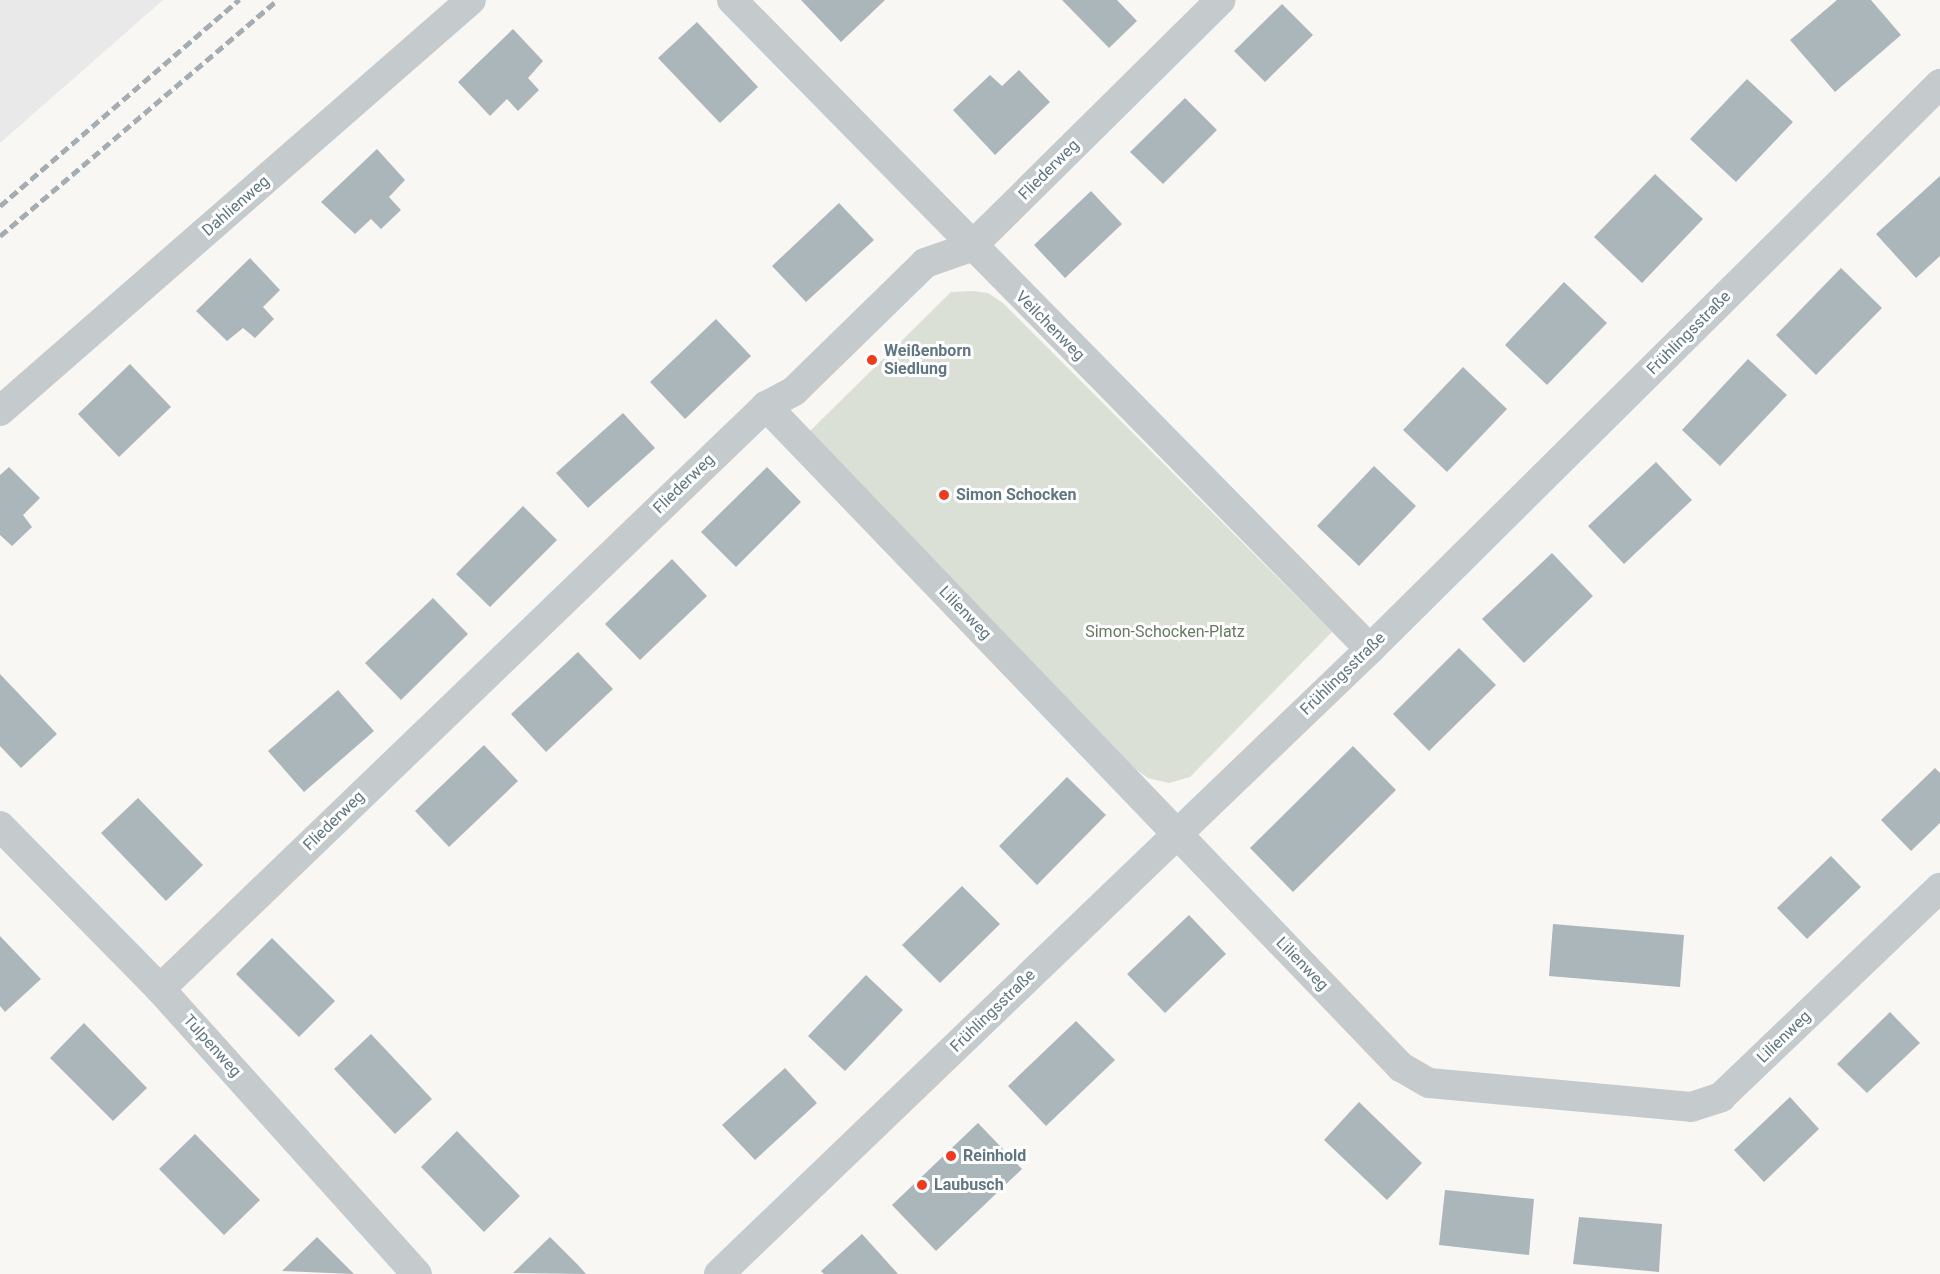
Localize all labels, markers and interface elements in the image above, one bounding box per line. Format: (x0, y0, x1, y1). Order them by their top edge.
street label: Fliederweg (1015, 136, 1083, 204)
street label: Dahlienweg (199, 172, 273, 240)
street label: Veilchenweg (1011, 287, 1089, 365)
street label: Frühlingsstraße (1643, 287, 1735, 379)
place label: Weißenborn Siedlung (884, 341, 971, 379)
marker: Weißenborn Siedlung (865, 353, 879, 367)
street label: Fliederweg (649, 450, 719, 518)
place label: Simon Schocken (956, 485, 1076, 505)
marker: Simon Schocken (937, 488, 951, 502)
street label: Lilienweg (935, 582, 995, 644)
park label: Simon-Schocken-Platz (1085, 622, 1245, 642)
street label: Frühlingsstraße (1296, 629, 1390, 719)
street label: Fliederweg (299, 787, 369, 855)
street label: Lilienweg (1272, 933, 1332, 995)
street label: Frühlingsstraße (946, 966, 1040, 1056)
street label: Lilienweg (1753, 1007, 1815, 1067)
street label: Tulpenweg (179, 1011, 245, 1081)
place label: Reinhold (963, 1146, 1026, 1166)
marker: Reinhold (944, 1149, 958, 1163)
place label: Laubusch (934, 1175, 1004, 1195)
marker: Laubusch (915, 1178, 929, 1192)

